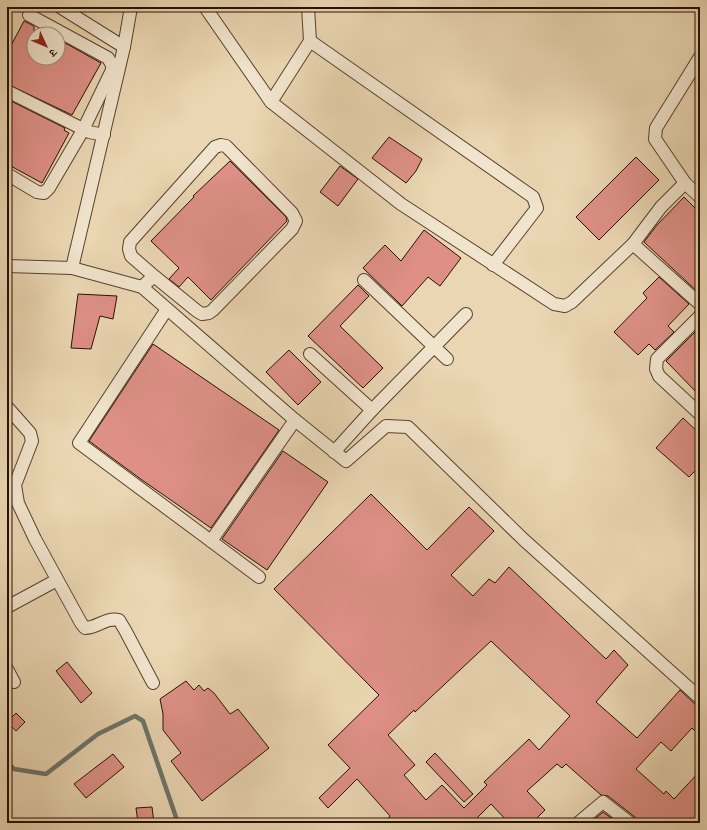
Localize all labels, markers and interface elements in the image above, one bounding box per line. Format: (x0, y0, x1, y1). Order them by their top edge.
north arrow (26, 26, 66, 66)
text: उ (45, 45, 60, 60)

